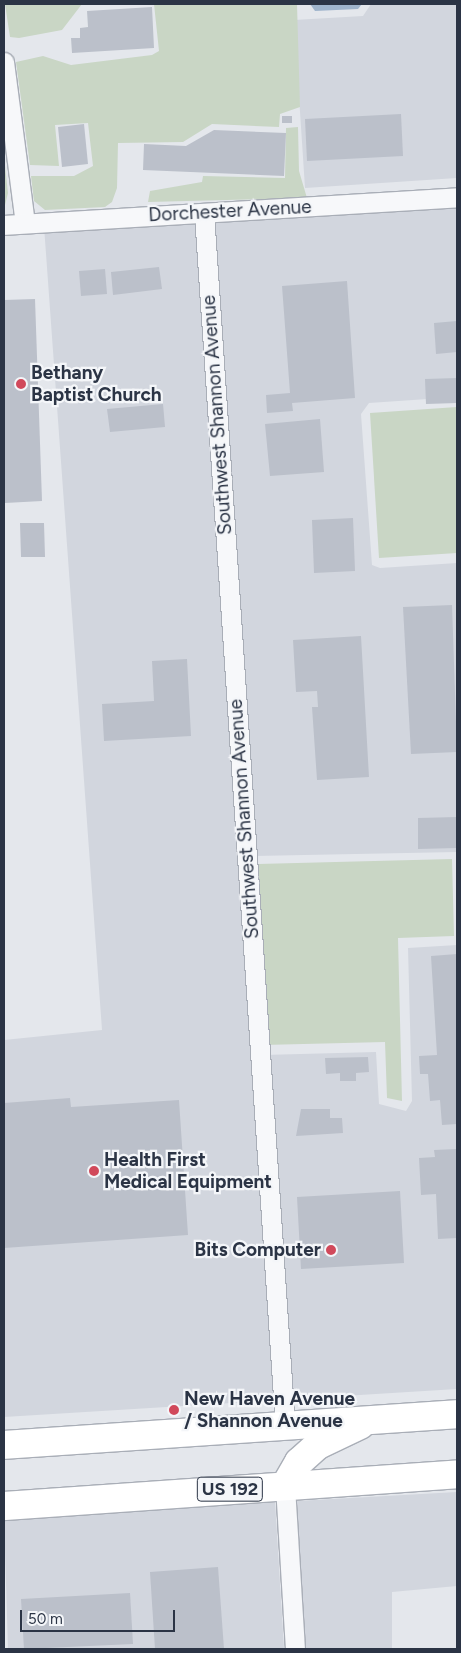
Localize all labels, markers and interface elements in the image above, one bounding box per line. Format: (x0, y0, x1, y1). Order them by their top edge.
street label: Dorchester Avenue (148, 195, 312, 227)
street label: Southwest Shannon Avenue (197, 294, 237, 536)
place label: Bethany Baptist Church (31, 362, 162, 406)
marker: Bethany Baptist Church (15, 378, 27, 390)
street label: Southwest Shannon Avenue (224, 698, 264, 940)
place label: Health First Medical Equipment (104, 1149, 272, 1193)
marker: Health First Medical Equipment (88, 1165, 100, 1177)
place label: Bits Computer (195, 1239, 321, 1261)
marker: Bits Computer (325, 1244, 337, 1256)
place label: New Haven Avenue / Shannon Avenue (184, 1388, 355, 1432)
marker: New Haven Avenue / Shannon Avenue (168, 1404, 180, 1416)
road number: US 192 (196, 1474, 264, 1505)
scale bar (22, 1600, 178, 1632)
text: 50 m (28, 1610, 63, 1628)

